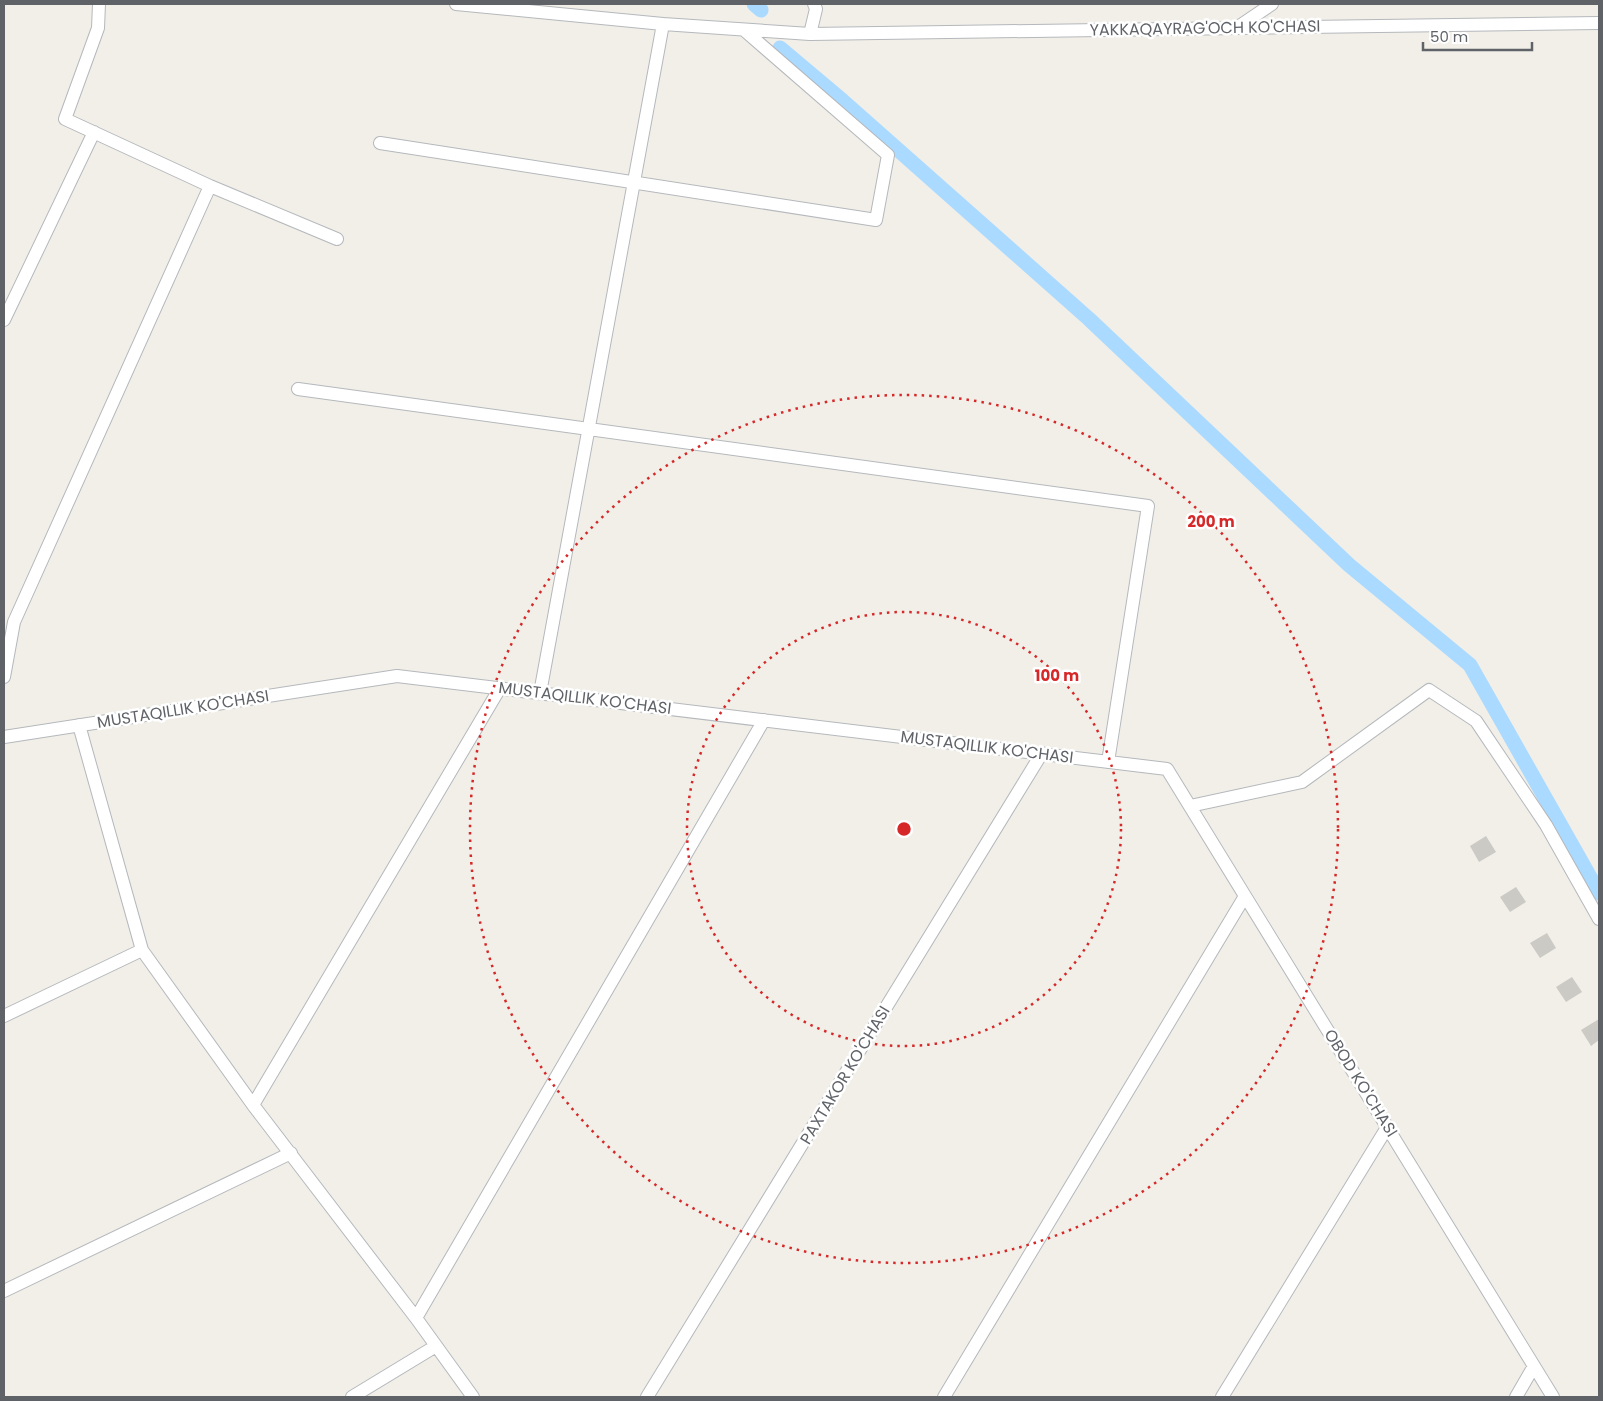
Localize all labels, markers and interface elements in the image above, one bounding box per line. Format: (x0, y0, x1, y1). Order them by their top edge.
street label: YAKKAQAYRAG'OCH KO'CHASI (1089, 14, 1321, 42)
scale bar (1423, 20, 1532, 52)
text: 50 m (1430, 26, 1468, 47)
text: 200 m (1187, 511, 1235, 532)
text: 100 m (1035, 665, 1079, 686)
street label: MUSTAQILLIK KO'CHASI (497, 676, 673, 720)
street label: MUSTAQILLIK KO'CHASI (95, 684, 271, 734)
street label: MUSTAQILLIK KO'CHASI (899, 725, 1075, 769)
centre of rings (895, 820, 913, 838)
street label: PAXTAKOR KO'CHASI (794, 1001, 896, 1149)
street label: OBOD KO'CHASI (1319, 1025, 1403, 1141)

